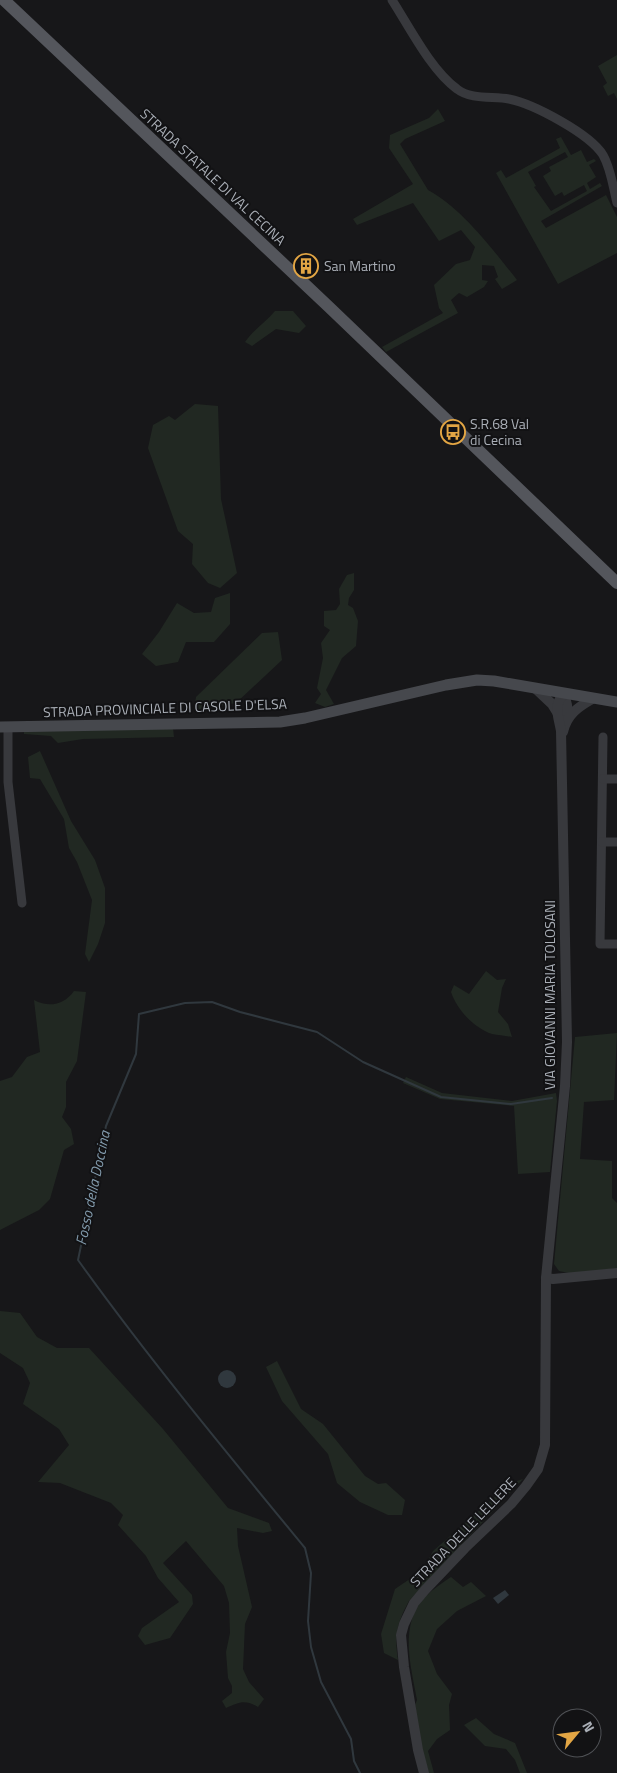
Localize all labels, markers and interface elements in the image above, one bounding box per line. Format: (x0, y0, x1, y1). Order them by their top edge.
street label: STRADA STATALE DI VAL CECINA (136, 103, 291, 250)
building icon: San Martino (293, 253, 319, 279)
place label: San Martino (324, 255, 396, 276)
place label: S.R.68 Val di Cecina (470, 413, 529, 450)
bus stop icon: S.R.68 Val di Cecina (440, 419, 466, 445)
street label: STRADA PROVINCIALE DI CASOLE D'ELSA (43, 693, 288, 722)
street label: VIA GIOVANNI MARIA TOLOSANI (539, 900, 560, 1090)
water label: Fosso della Doccina (69, 1127, 116, 1247)
street label: STRADA DELLE LELLERE (405, 1472, 521, 1591)
north arrow (552, 1708, 602, 1758)
text: N (577, 1717, 600, 1736)

